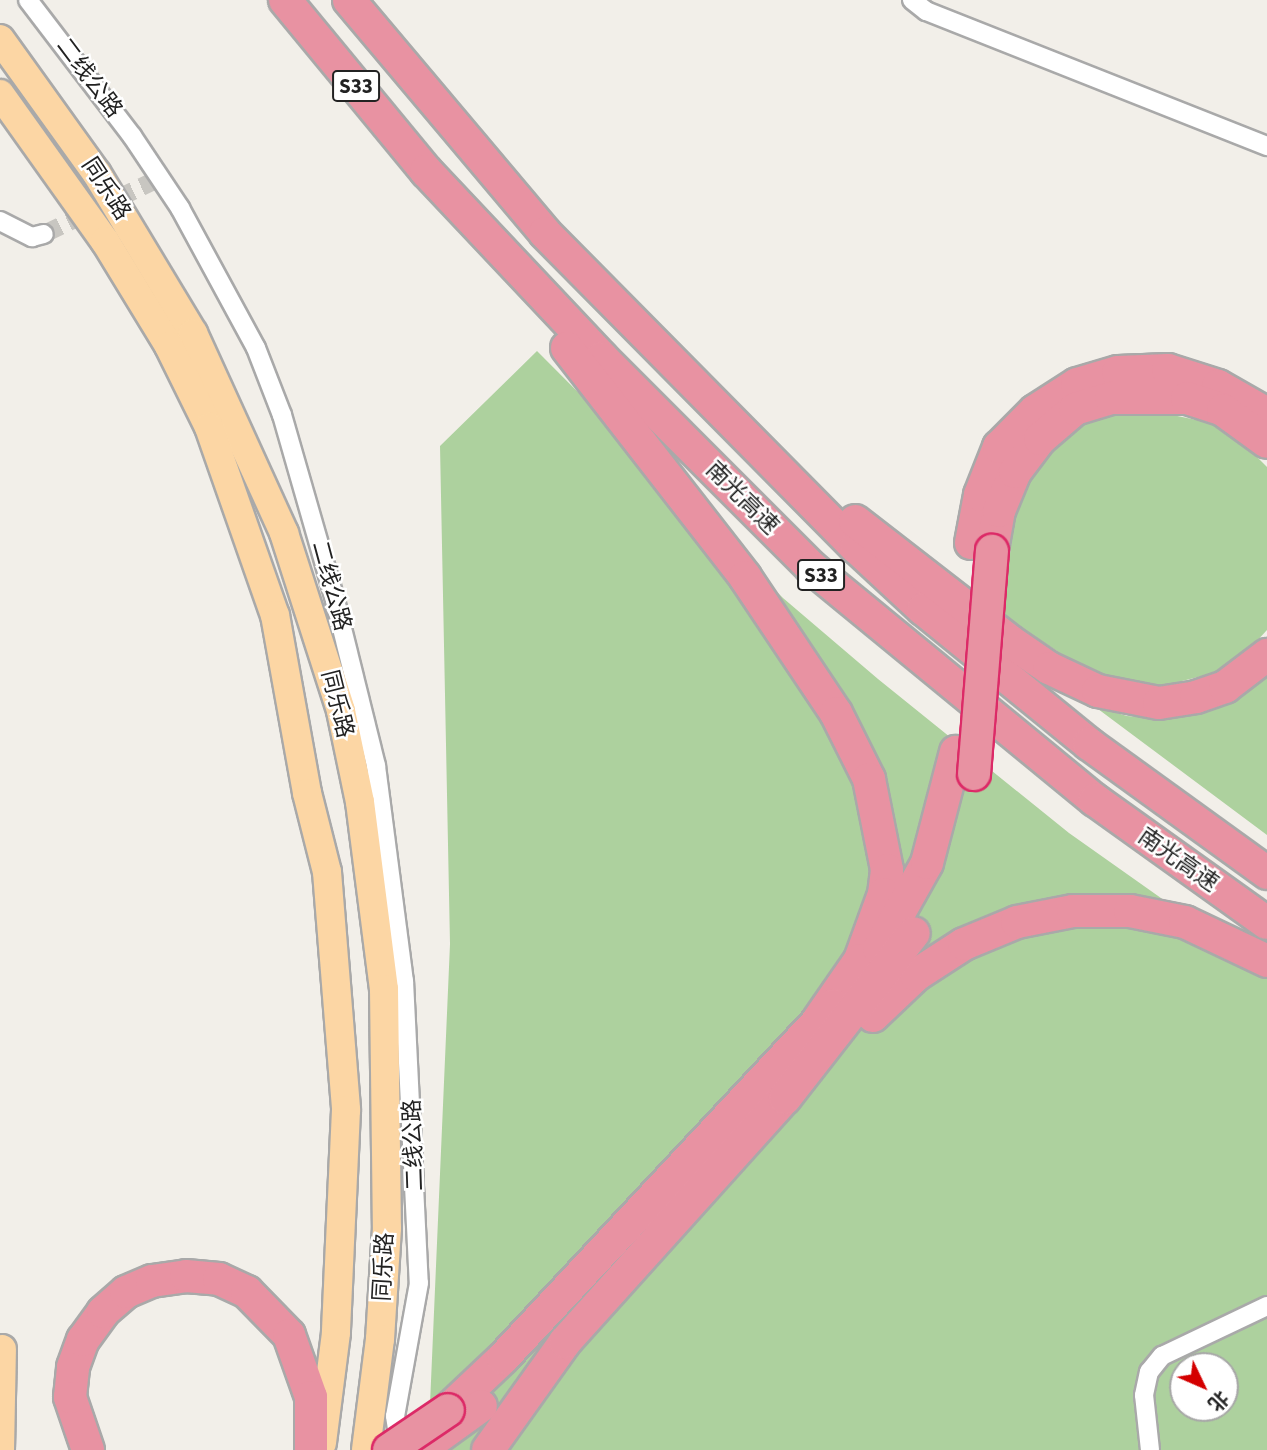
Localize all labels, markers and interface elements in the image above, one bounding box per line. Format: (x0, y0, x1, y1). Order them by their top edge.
street label: 二线公路 (50, 33, 128, 123)
road number: S33 (332, 68, 380, 104)
street label: 同乐路 (76, 153, 136, 225)
street label: 南光高速 (700, 456, 784, 540)
street label: 二线公路 (306, 538, 356, 634)
road number: S33 (796, 558, 846, 592)
street label: 同乐路 (315, 667, 359, 741)
street label: 南光高速 (1132, 822, 1224, 898)
street label: 二线公路 (399, 1099, 429, 1191)
street label: 同乐路 (368, 1232, 400, 1302)
north arrow (1169, 1352, 1239, 1422)
text: 北 (1202, 1384, 1234, 1417)

